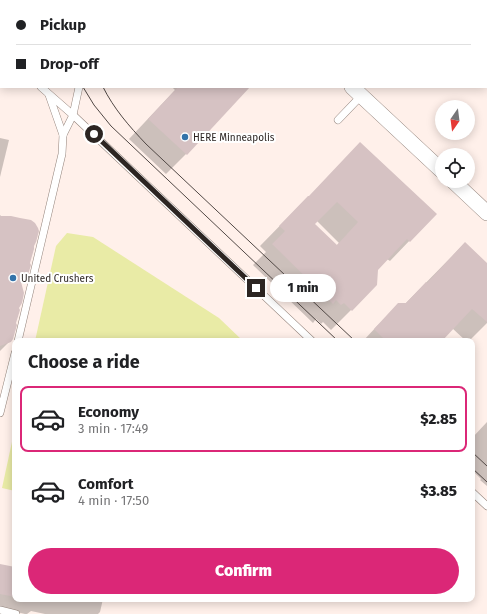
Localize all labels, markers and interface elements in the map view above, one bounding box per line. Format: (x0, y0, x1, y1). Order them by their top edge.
text: Pickup (40, 16, 86, 34)
text: Drop-off (40, 55, 99, 73)
north arrow (435, 100, 475, 140)
map controls (435, 100, 475, 188)
route start (85, 125, 103, 143)
marker: HERE Minneapolis (180, 132, 190, 142)
place label: HERE Minneapolis (193, 132, 275, 144)
button: locate (435, 148, 475, 188)
marker: United Crushers (8, 273, 18, 283)
place label: United Crushers (21, 273, 94, 285)
callout: 1 min (270, 274, 336, 302)
route end (247, 279, 265, 297)
text: 1 min (287, 280, 319, 295)
text: Choose a ride (28, 351, 140, 373)
icon: car (30, 401, 66, 437)
text: Economy (78, 403, 139, 421)
text: $2.85 (420, 410, 457, 428)
text: 3 min · 17:49 (78, 421, 148, 436)
icon: car (30, 473, 66, 509)
text: Comfort (78, 475, 134, 493)
text: $3.85 (420, 482, 457, 500)
text: 4 min · 17:50 (78, 493, 149, 508)
button: Confirm (28, 548, 459, 594)

